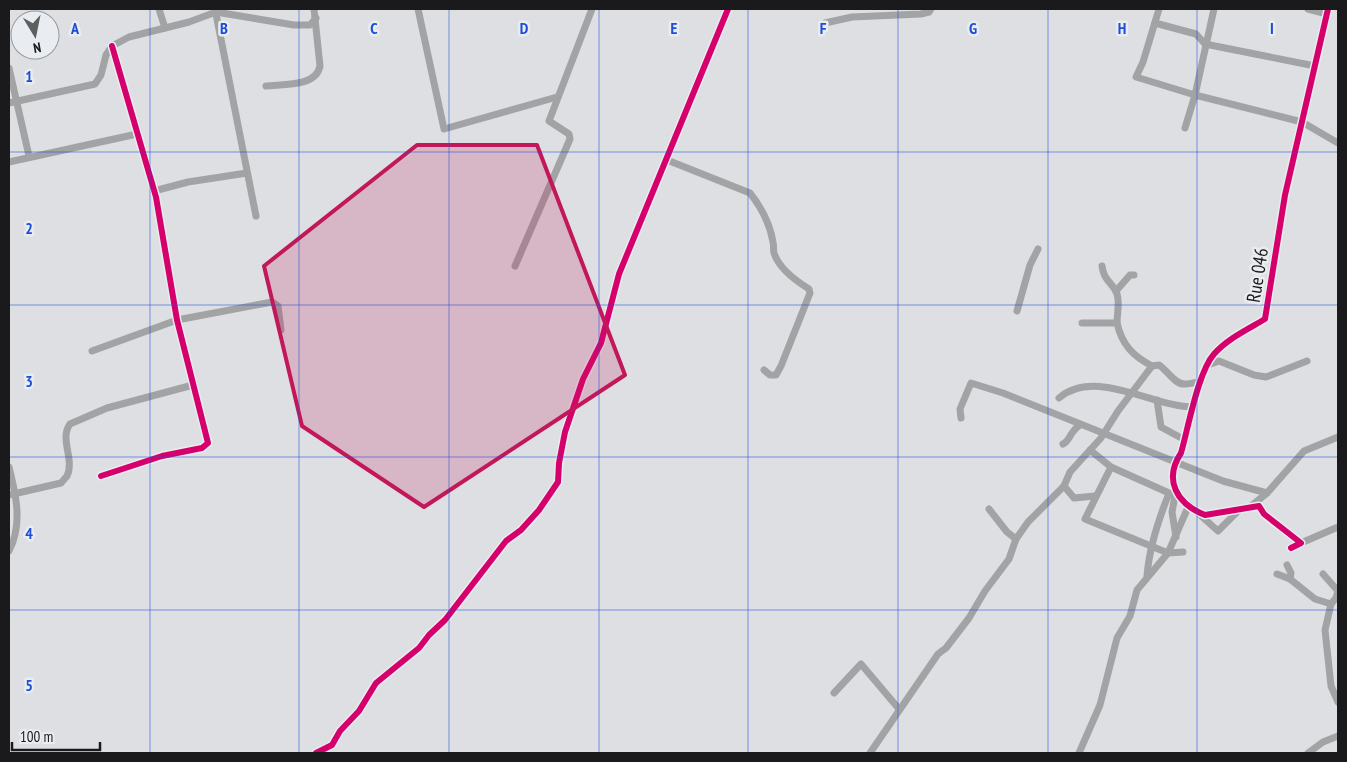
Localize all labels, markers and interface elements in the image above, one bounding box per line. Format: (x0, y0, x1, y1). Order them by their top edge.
north arrow (10, 10, 60, 60)
text: A (70, 18, 80, 38)
text: B (220, 18, 228, 38)
text: C (370, 18, 378, 38)
text: D (520, 18, 529, 38)
text: E (671, 18, 678, 38)
text: F (820, 18, 827, 38)
text: G (969, 18, 977, 38)
text: H (1118, 18, 1126, 38)
text: I (1270, 18, 1274, 38)
text: N (32, 38, 43, 57)
text: 1 (25, 66, 33, 86)
text: 2 (25, 218, 33, 238)
street label: Rue 046 (1241, 246, 1273, 304)
text: 3 (25, 371, 33, 391)
text: 4 (25, 523, 33, 543)
text: 5 (25, 675, 33, 695)
scale bar (12, 720, 100, 752)
text: 100 m (20, 727, 53, 746)

